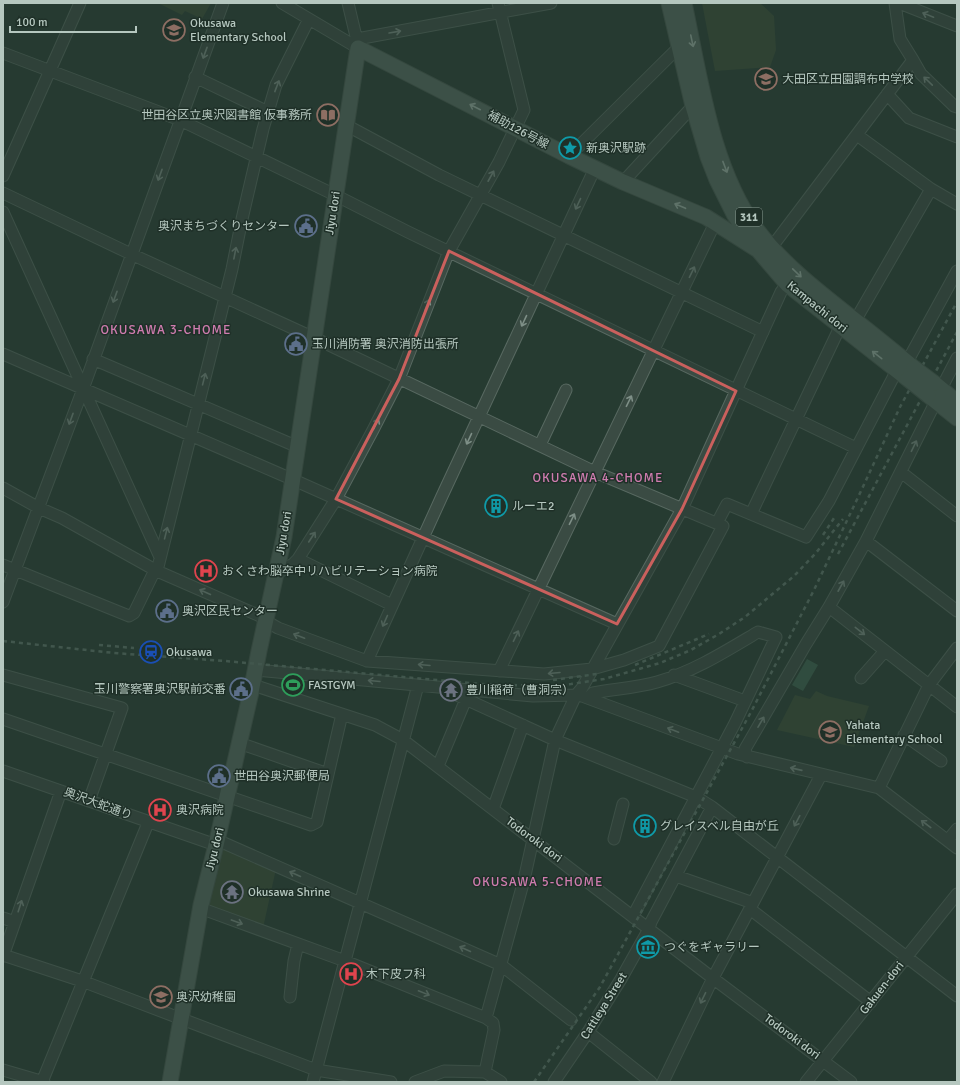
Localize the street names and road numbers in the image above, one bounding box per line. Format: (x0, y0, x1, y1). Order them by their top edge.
street label: 補助126号線 (485, 108, 551, 152)
street label: Jiyu dori (322, 190, 344, 236)
road number: 311 (736, 208, 762, 226)
street label: Kampachi dori (784, 278, 850, 336)
street label: Jiyu dori (273, 510, 295, 556)
street label: 奥沢大蛇通り (62, 785, 134, 823)
street label: Todoroki dori (503, 814, 565, 866)
street label: Jiyu dori (202, 826, 228, 872)
street label: Gakuen-dori (857, 958, 907, 1018)
street label: Cattleya Street (577, 970, 631, 1042)
street label: Todoroki dori (761, 1011, 823, 1063)

